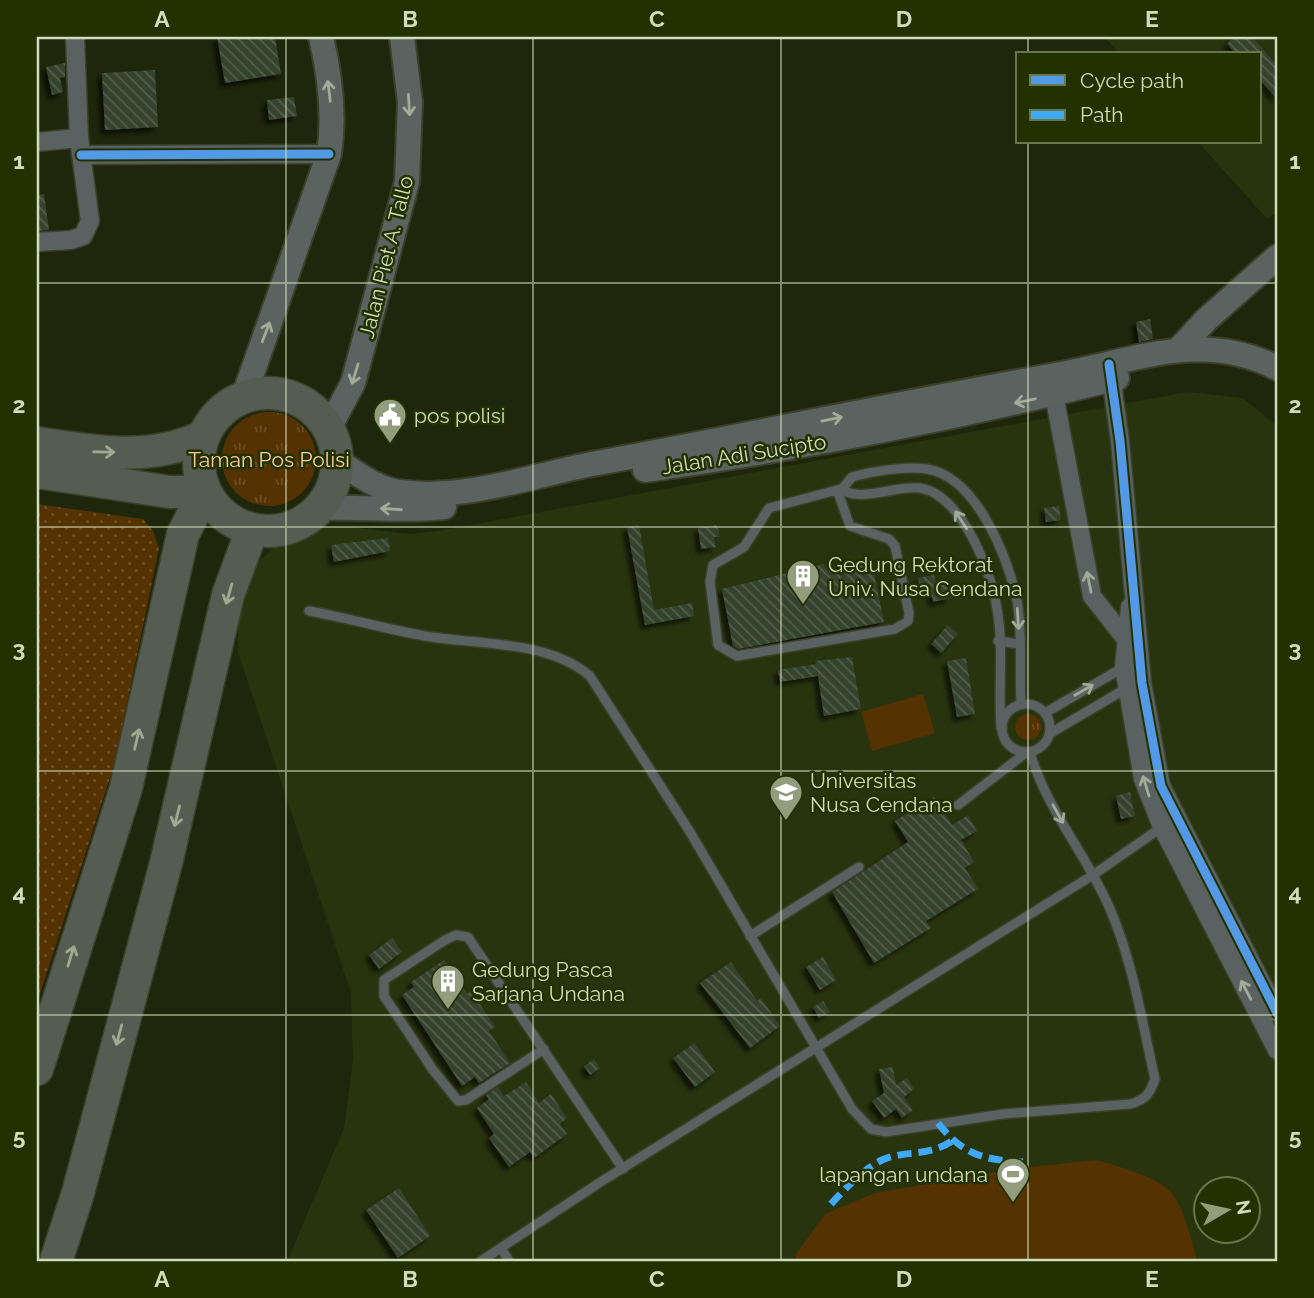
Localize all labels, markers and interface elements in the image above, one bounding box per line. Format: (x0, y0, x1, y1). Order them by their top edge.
text: A (154, 5, 170, 32)
text: B (402, 5, 418, 32)
text: C (649, 5, 665, 32)
text: D (896, 5, 912, 32)
text: E (1145, 5, 1159, 32)
legend (1016, 52, 1262, 144)
text: Cycle path (1080, 68, 1184, 93)
one-way arrow (323, 80, 336, 103)
one-way arrow (403, 93, 416, 115)
text: Path (1080, 102, 1124, 127)
text: 1 (13, 147, 25, 174)
text: 1 (1289, 147, 1301, 174)
street label: Jalan Piet A. Tallo (354, 173, 418, 341)
one-way arrow (260, 321, 273, 343)
one-way arrow (348, 363, 361, 385)
text: 2 (13, 391, 25, 418)
text: 2 (1289, 391, 1301, 418)
one-way arrow (1014, 395, 1037, 409)
public building icon: pos polisi (371, 396, 409, 445)
place label: pos polisi (414, 403, 505, 428)
one-way arrow (820, 412, 843, 425)
street label: Jalan Adi Sucipto (660, 429, 828, 479)
one-way arrow (93, 445, 116, 458)
park label: Taman Pos Polisi (188, 447, 350, 472)
one-way arrow (380, 503, 403, 516)
one-way arrow (953, 511, 967, 531)
place label: Gedung Rektorat Univ. Nusa Cendana (828, 552, 1022, 601)
building icon: Gedung Rektorat Univ. Nusa Cendana (784, 557, 822, 606)
one-way arrow (1081, 571, 1095, 594)
one-way arrow (221, 583, 234, 605)
one-way arrow (1012, 608, 1025, 630)
text: 3 (13, 635, 25, 662)
text: 3 (1289, 635, 1301, 662)
one-way arrow (1074, 683, 1094, 697)
one-way arrow (131, 728, 144, 751)
place label: Universitas Nusa Cendana (810, 768, 953, 817)
school or university icon: Universitas Nusa Cendana (767, 773, 805, 822)
one-way arrow (1139, 775, 1151, 797)
one-way arrow (1052, 803, 1065, 824)
one-way arrow (170, 804, 183, 827)
text: 4 (12, 879, 26, 906)
text: 4 (1288, 879, 1302, 906)
one-way arrow (66, 946, 79, 968)
place label: Gedung Pasca Sarjana Undana (472, 957, 625, 1006)
building icon: Gedung Pasca Sarjana Undana (429, 962, 467, 1011)
one-way arrow (1239, 980, 1252, 1001)
one-way arrow (111, 1024, 124, 1046)
text: 5 (13, 1123, 26, 1150)
text: 5 (1289, 1123, 1302, 1150)
sports icon: lapangan undana (994, 1155, 1032, 1204)
place label: lapangan undana (819, 1162, 988, 1187)
north arrow (1192, 1176, 1262, 1246)
text: N (1232, 1198, 1256, 1216)
text: A (154, 1265, 170, 1292)
text: B (402, 1265, 418, 1292)
text: C (649, 1265, 665, 1292)
text: D (896, 1265, 912, 1292)
text: E (1145, 1265, 1159, 1292)

